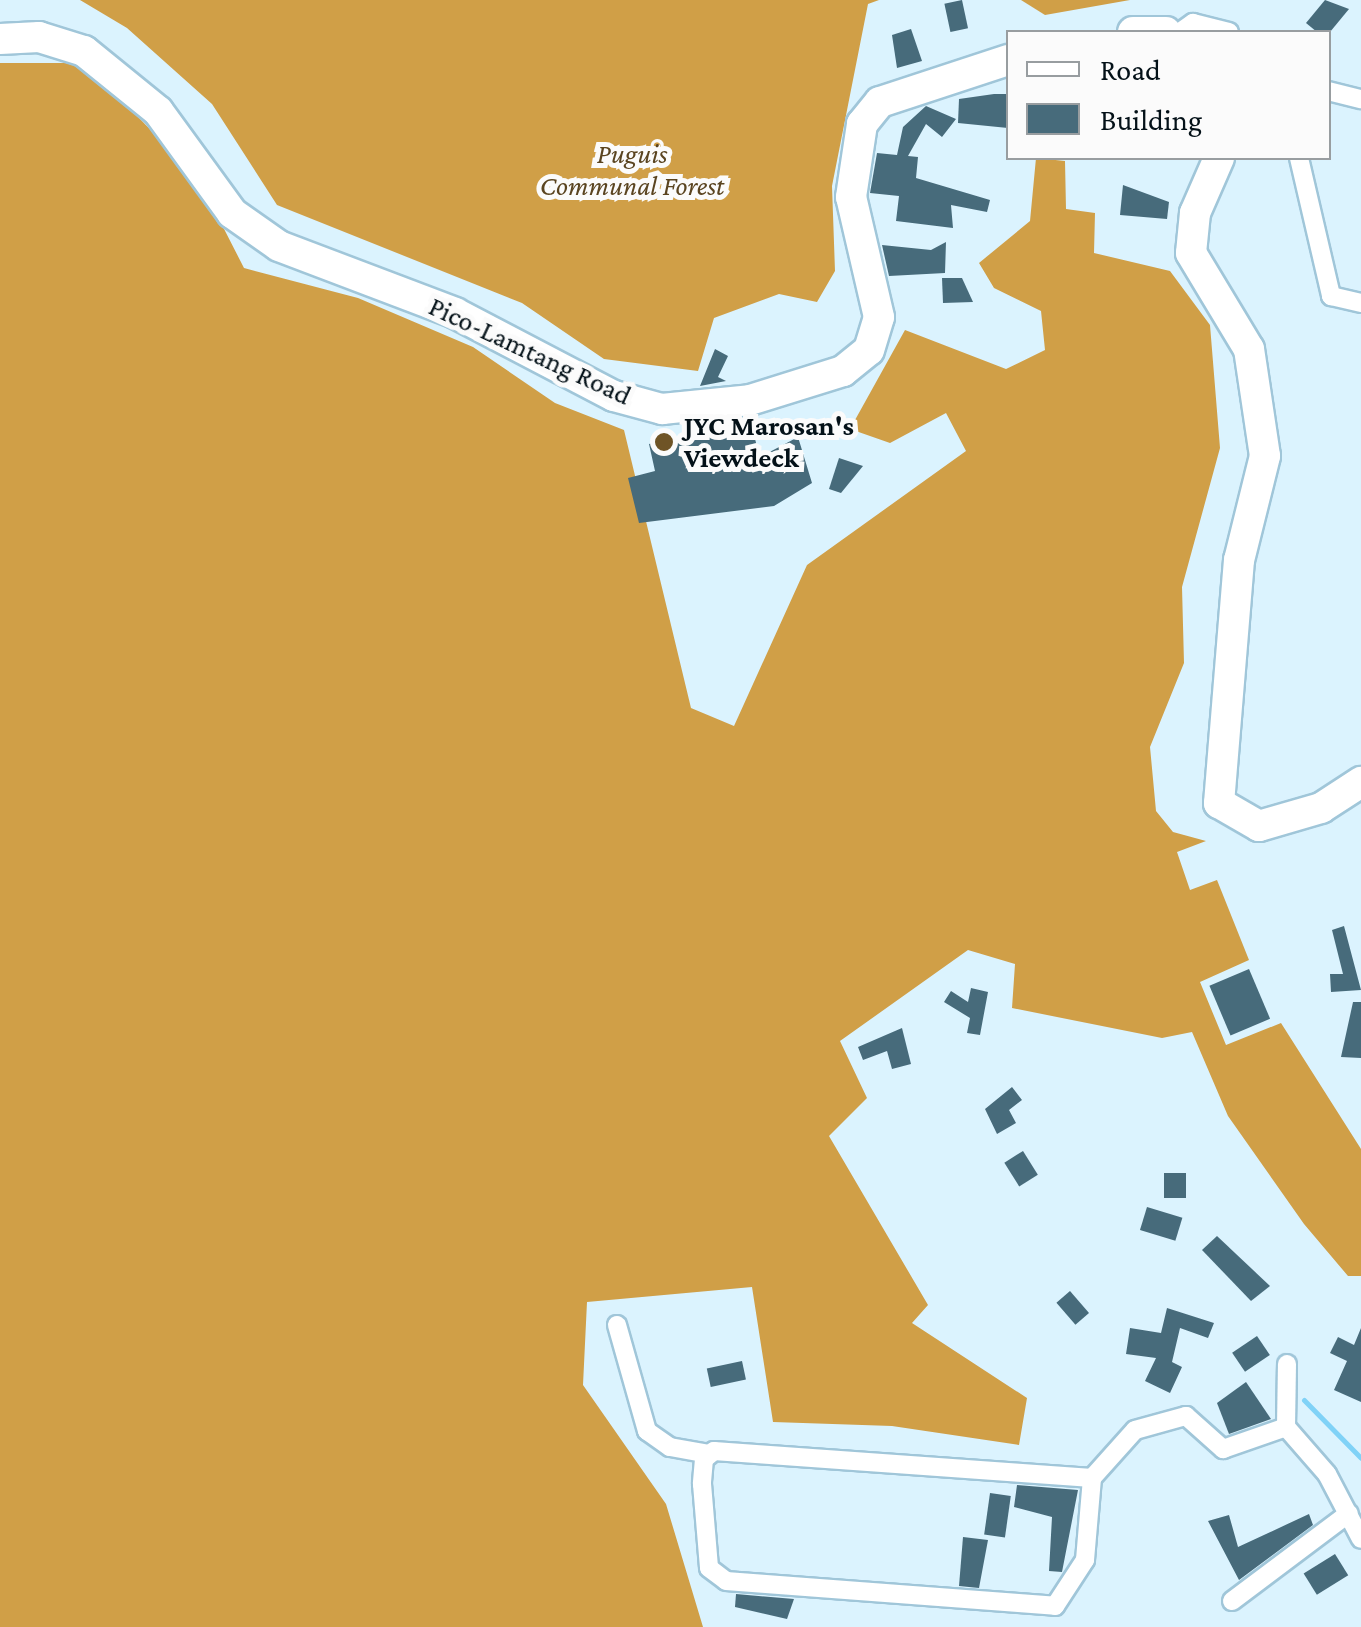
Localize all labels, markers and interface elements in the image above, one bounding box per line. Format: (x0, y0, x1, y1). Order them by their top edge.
legend (1006, 30, 1331, 160)
text: Road (1100, 53, 1161, 86)
text: Building (1100, 103, 1202, 136)
park label: Puguis Communal Forest (540, 137, 724, 203)
street label: Pico-Lamtang Road (423, 289, 637, 413)
place label: JYC Marosan's Viewdeck (684, 409, 854, 475)
marker: JYC Marosan's Viewdeck (653, 431, 675, 453)

